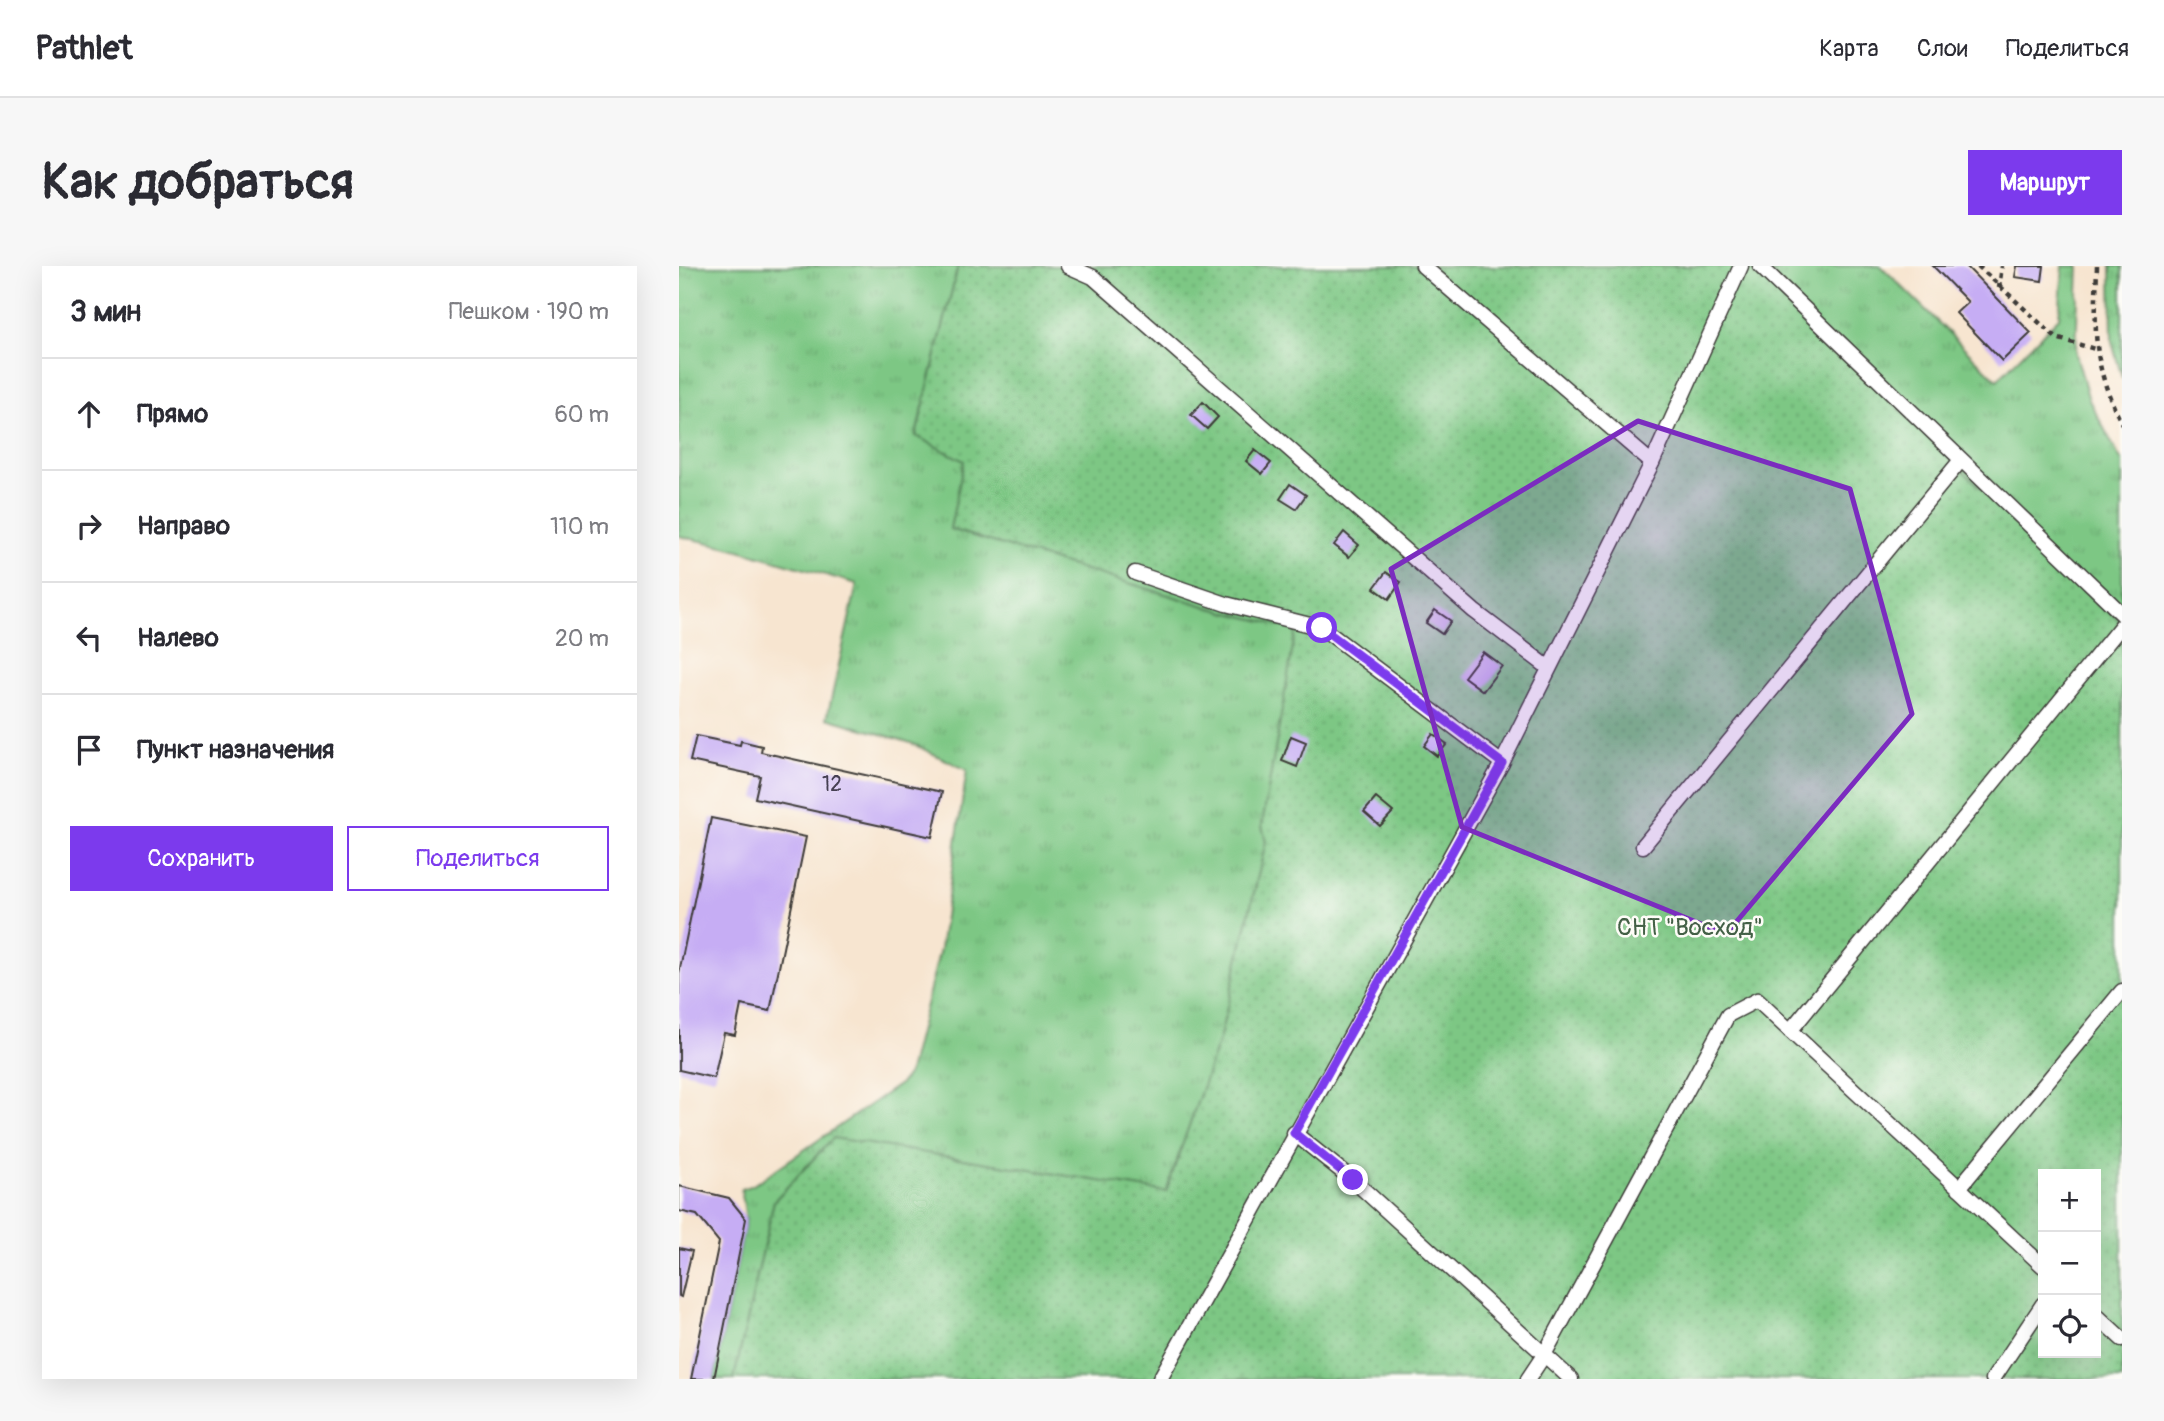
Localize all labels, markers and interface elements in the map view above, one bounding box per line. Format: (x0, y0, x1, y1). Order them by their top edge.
text: Pathlet (35, 28, 132, 69)
text: Карта (1819, 34, 1879, 63)
text: Слои (1917, 34, 1968, 63)
text: Поделиться (2006, 34, 2129, 63)
button: Маршрут (1968, 150, 2122, 215)
text: Как добраться (42, 152, 354, 213)
text: 3 мин (70, 293, 141, 330)
text: Пешком · 190 m (449, 297, 609, 326)
icon: ahead (70, 395, 108, 433)
text: Прямо (137, 398, 208, 430)
text: 60 m (554, 400, 609, 429)
icon: right (70, 507, 108, 545)
text: Направо (137, 510, 230, 542)
text: 110 m (550, 512, 609, 541)
route start (1306, 612, 1337, 643)
icon: left (70, 619, 108, 657)
text: Налево (137, 622, 219, 654)
text: 20 m (555, 624, 609, 653)
icon: arrive (70, 731, 108, 769)
text: Пункт назначения (137, 734, 334, 766)
house number: 12 (822, 771, 842, 798)
button: Сохранить (70, 826, 333, 891)
button: Поделиться (347, 826, 609, 891)
park label: СНТ "Восход" (1617, 913, 1763, 942)
route end (1337, 1164, 1368, 1195)
map controls (2038, 1169, 2101, 1358)
button: + (2038, 1169, 2101, 1232)
button: − (2038, 1232, 2101, 1295)
button: locate (2038, 1295, 2101, 1358)

